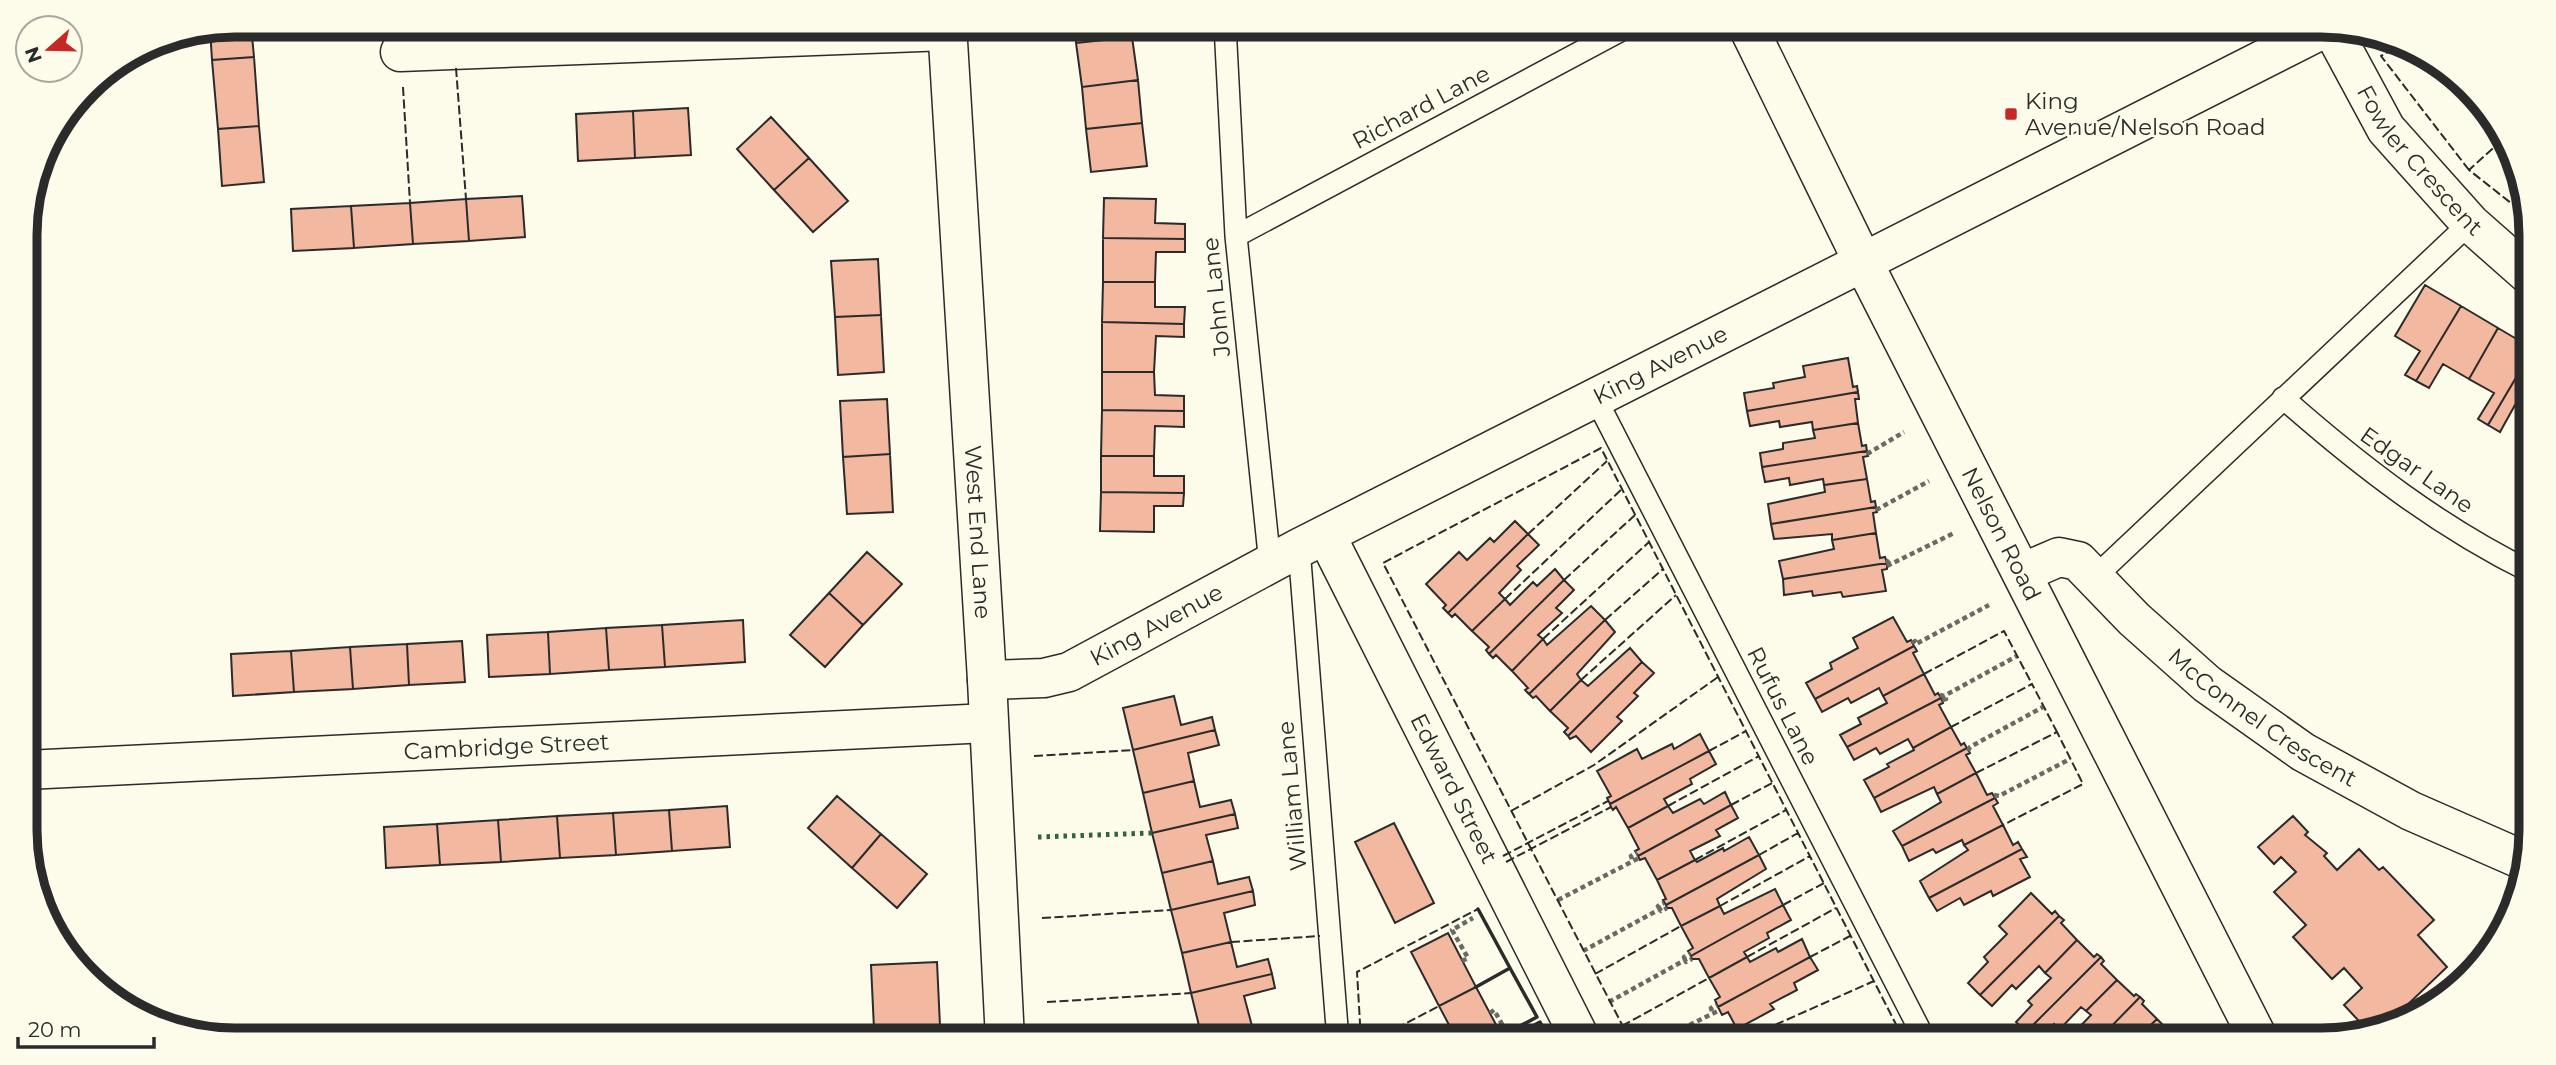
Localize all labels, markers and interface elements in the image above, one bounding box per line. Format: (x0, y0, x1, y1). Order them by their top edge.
north arrow (14, 14, 84, 84)
text: N (20, 43, 47, 66)
street label: Richard Lane (1347, 59, 1495, 155)
street label: Fowler Crescent (2351, 80, 2488, 241)
place label: King Avenue/Nelson Road (2025, 87, 2266, 141)
marker: King Avenue/Nelson Road (2003, 106, 2019, 122)
street label: John Lane (1196, 236, 1236, 359)
street label: King Avenue (1588, 319, 1732, 411)
street label: Edgar Lane (2355, 421, 2479, 519)
street label: West End Lane (959, 444, 997, 620)
street label: Nelson Road (1956, 462, 2047, 605)
street label: King Avenue (1085, 578, 1228, 672)
street label: Rufus Lane (1741, 642, 1825, 770)
street label: McConnel Crescent (2162, 642, 2362, 793)
street label: Edward Street (1404, 709, 1504, 868)
street label: William Lane (1271, 720, 1313, 872)
street label: Cambridge Street (403, 728, 610, 766)
scale bar (18, 1006, 154, 1050)
text: 20 m (28, 1017, 82, 1042)

